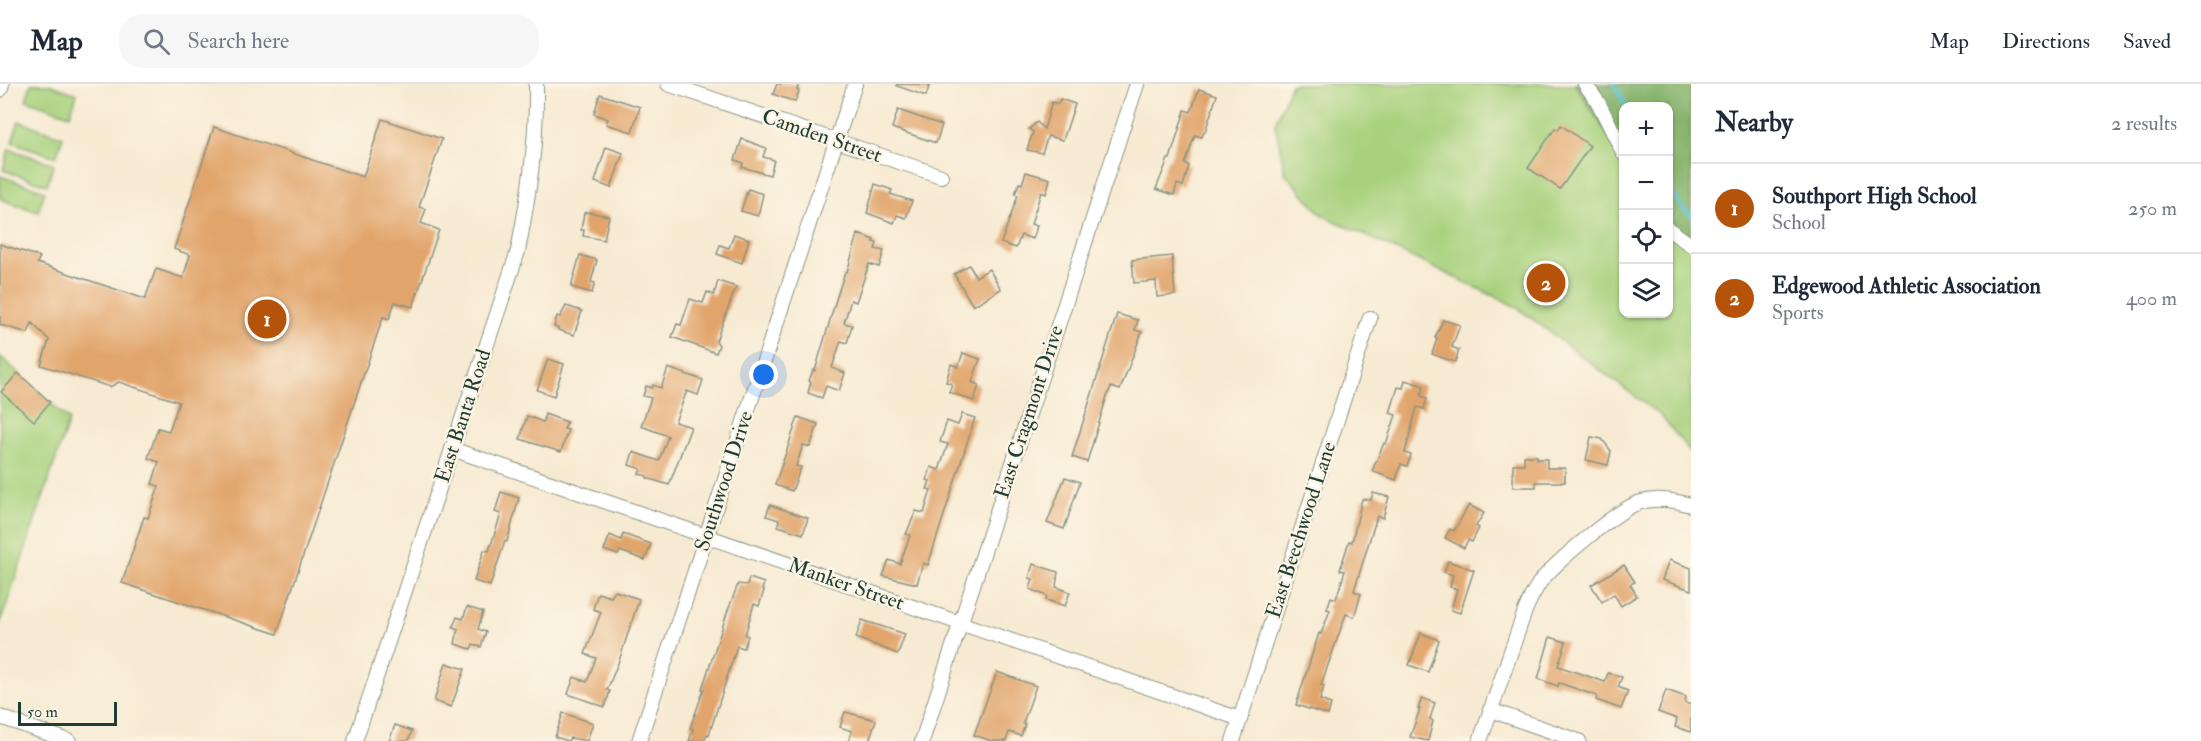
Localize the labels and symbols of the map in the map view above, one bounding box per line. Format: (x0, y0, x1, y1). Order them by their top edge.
street label: Camden Street (758, 103, 886, 169)
pin: 2 (1526, 260, 1566, 306)
pin: 1 (248, 296, 286, 342)
street label: East Cragmont Drive (988, 322, 1070, 502)
street label: East Banta Road (429, 345, 498, 486)
your location (749, 360, 778, 389)
street label: Southwood Drive (689, 407, 759, 555)
street label: East Beechwood Lane (1260, 438, 1342, 622)
street label: Manker Street (784, 552, 908, 617)
scale bar (18, 699, 117, 726)

